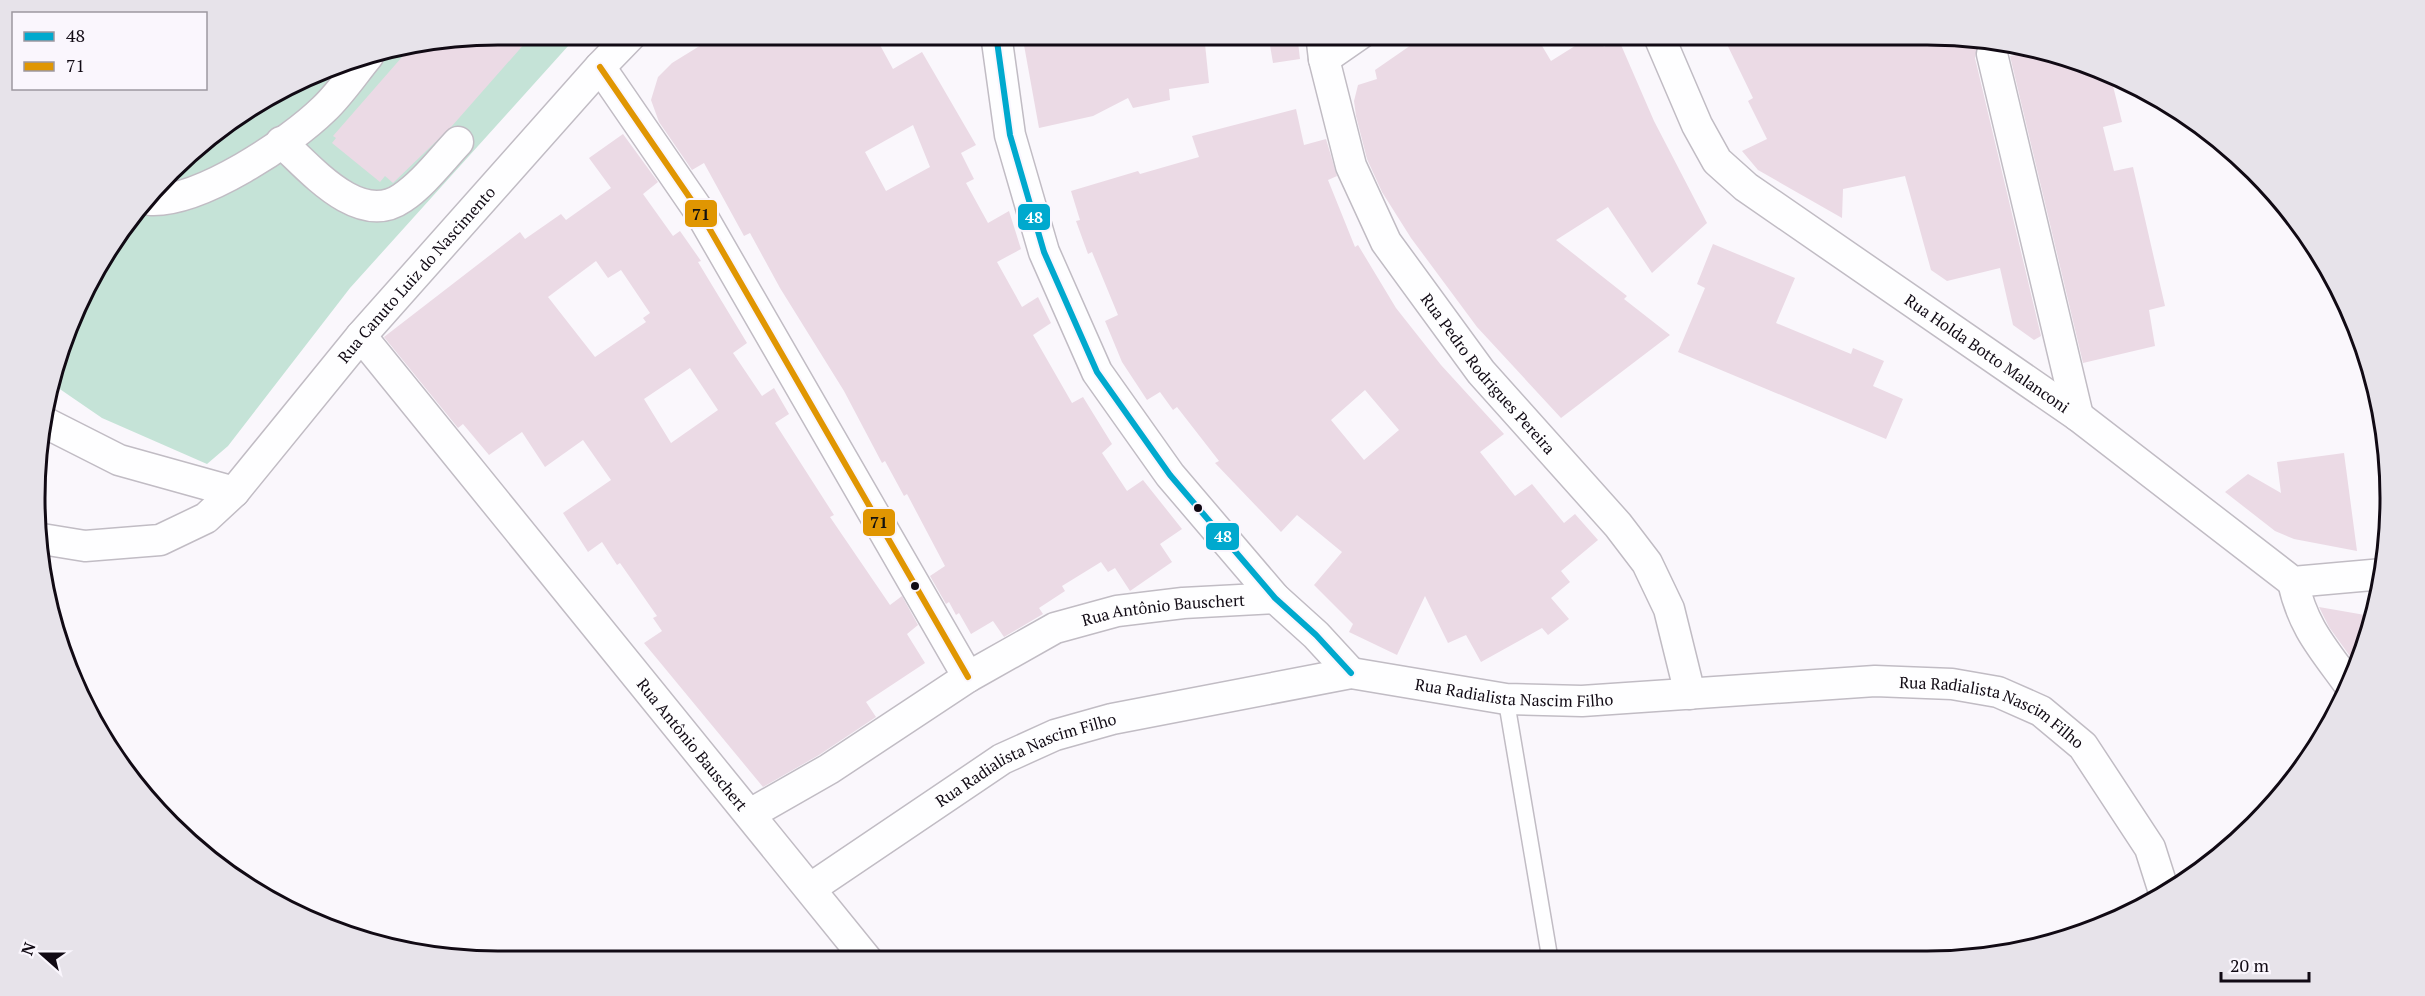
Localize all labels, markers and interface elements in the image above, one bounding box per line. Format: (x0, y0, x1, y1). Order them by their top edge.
legend (12, 12, 207, 90)
text: 48 (66, 23, 85, 47)
text: 71 (66, 53, 85, 77)
street label: Rua Canuto Luiz do Nascimento (333, 181, 500, 367)
line badge: 71 (684, 199, 718, 228)
text: 71 (692, 203, 710, 225)
line badge: 48 (1017, 203, 1051, 231)
text: 48 (1025, 206, 1043, 228)
street label: Rua Pedro Rodrigues Pereira (1416, 289, 1560, 459)
street label: Rua Holda Botto Malanconi (1900, 289, 2074, 418)
unlabelled marker (1192, 502, 1204, 514)
line badge: 71 (862, 508, 896, 537)
text: 71 (870, 511, 888, 533)
line badge: 48 (1205, 522, 1240, 551)
text: 48 (1214, 525, 1232, 547)
unlabelled marker (909, 580, 921, 592)
street label: Rua Antônio Bauschert (1079, 589, 1246, 631)
street label: Rua Radialista Nascim Filho (1899, 671, 2089, 753)
street label: Rua Radialista Nascim Filho (1413, 673, 1614, 712)
street label: Rua Antônio Bauschert (632, 674, 753, 815)
street label: Rua Radialista Nascim Filho (931, 707, 1119, 812)
north arrow (12, 924, 72, 984)
text: N (16, 939, 40, 958)
scale bar (2221, 945, 2310, 983)
text: 20 m (2230, 953, 2270, 977)

